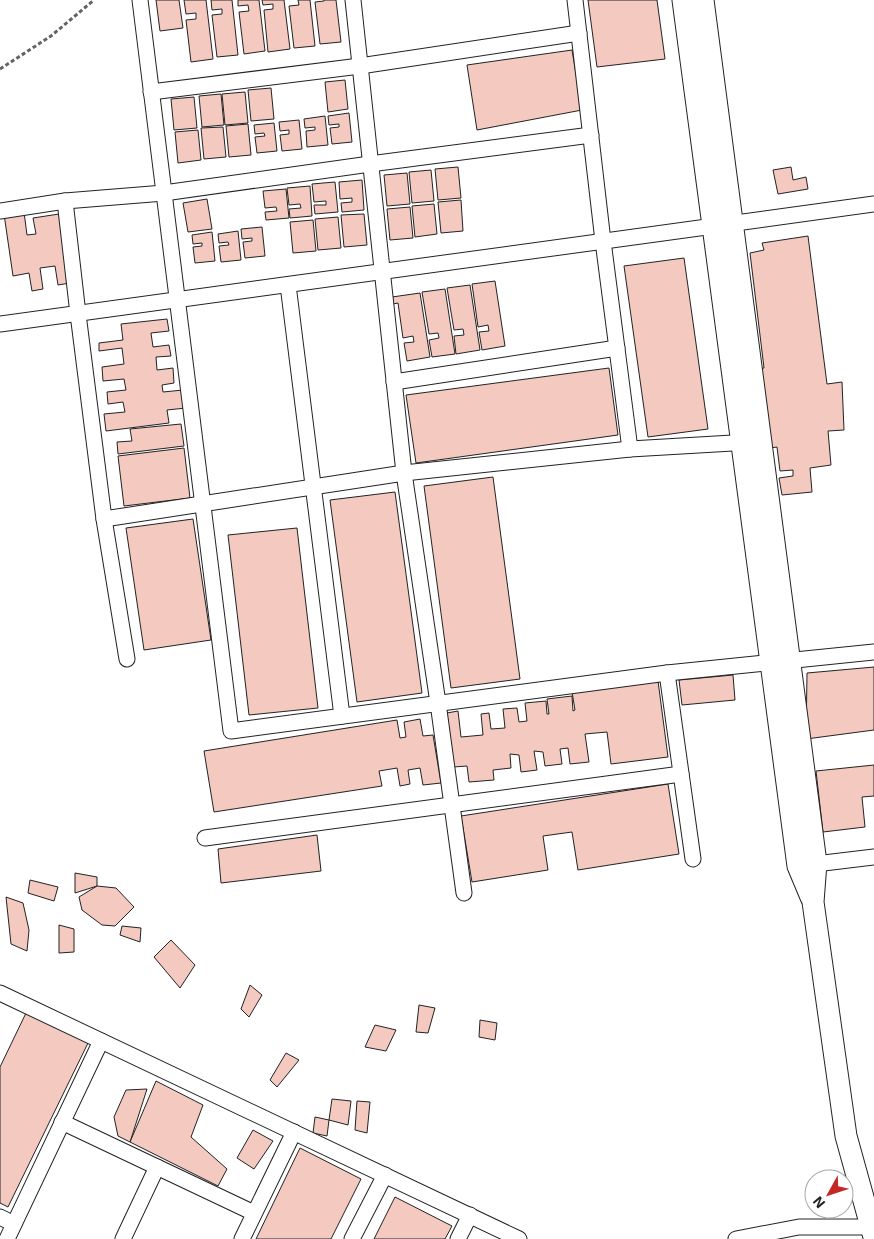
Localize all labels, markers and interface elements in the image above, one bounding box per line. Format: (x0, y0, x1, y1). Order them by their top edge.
north arrow (804, 1169, 854, 1219)
text: N (809, 1193, 828, 1212)

